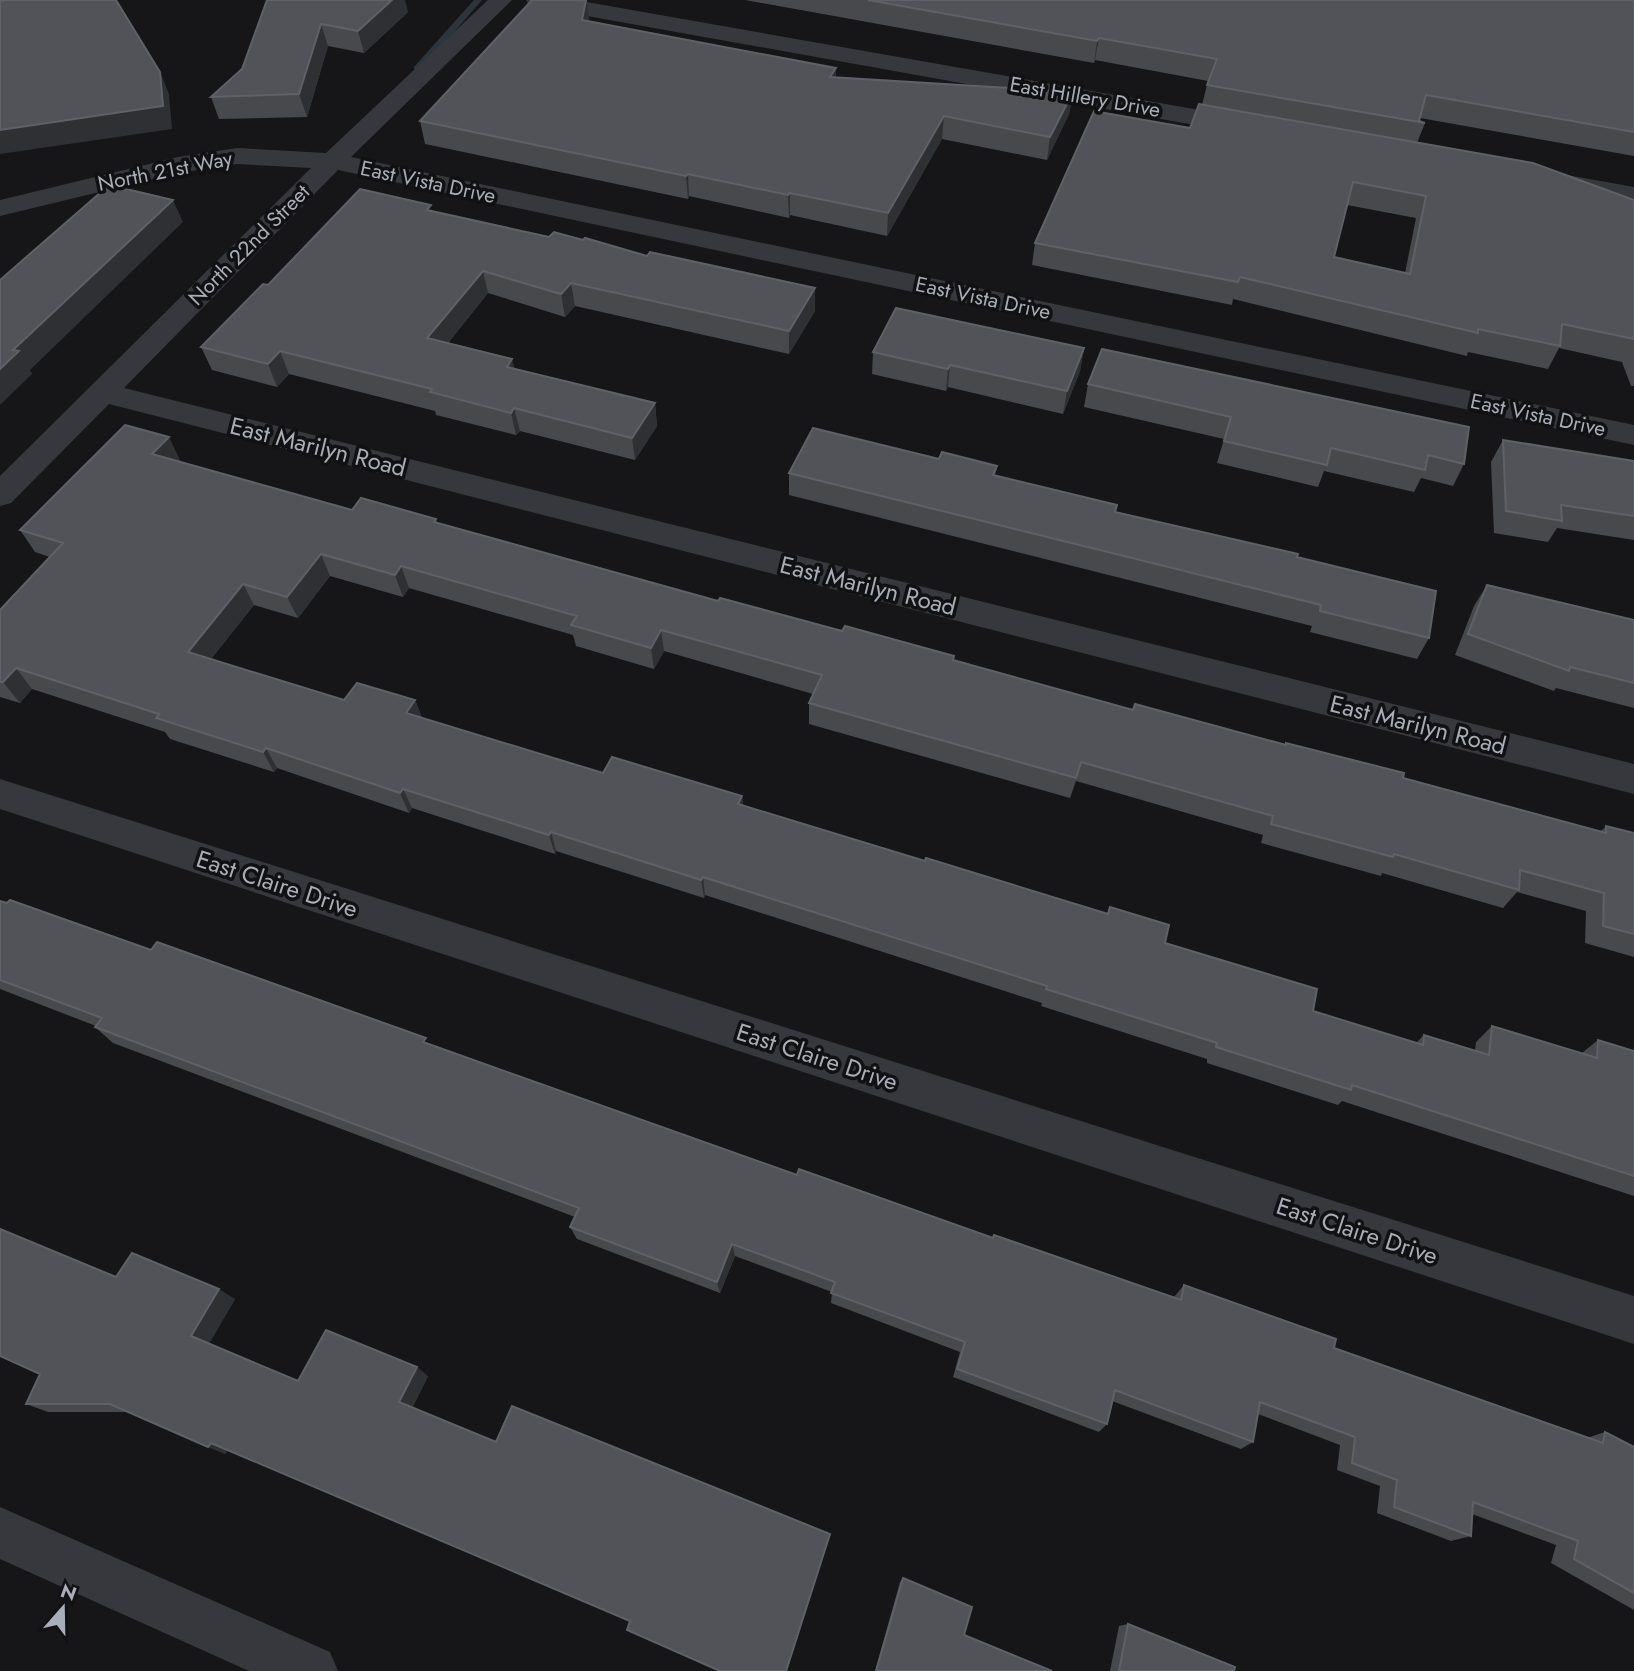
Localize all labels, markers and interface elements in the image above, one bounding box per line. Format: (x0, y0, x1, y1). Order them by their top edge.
street label: East Hillery Drive (1007, 69, 1163, 125)
street label: North 21st Way (95, 143, 236, 199)
street label: East Vista Drive (358, 153, 498, 211)
street label: North 22nd Street (182, 178, 316, 312)
street label: East Vista Drive (913, 269, 1053, 327)
street label: East Vista Drive (1468, 386, 1608, 444)
street label: East Marilyn Road (226, 408, 410, 485)
street label: East Marilyn Road (776, 547, 960, 624)
street label: East Marilyn Road (1326, 686, 1510, 763)
street label: East Claire Drive (192, 841, 362, 926)
street label: East Claire Drive (732, 1014, 902, 1099)
street label: East Claire Drive (1272, 1188, 1442, 1273)
north arrow (28, 1573, 98, 1643)
text: N (57, 1577, 80, 1608)

